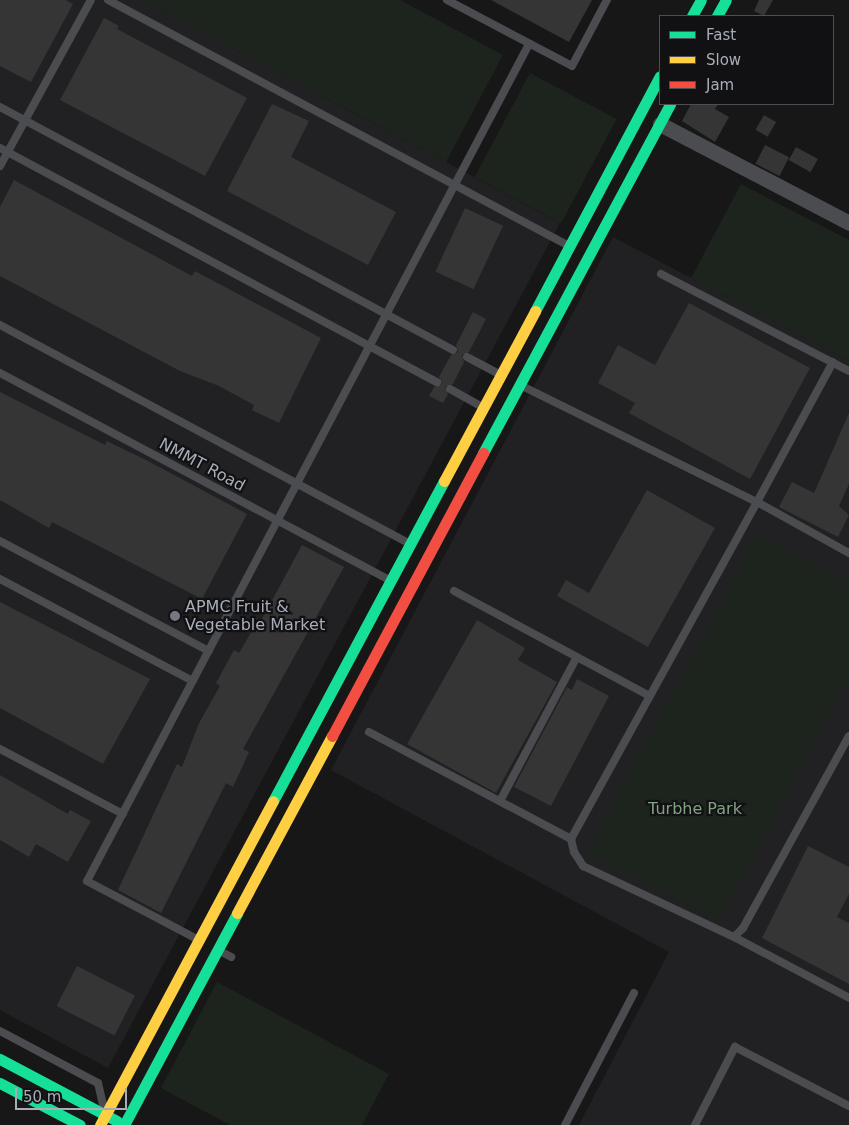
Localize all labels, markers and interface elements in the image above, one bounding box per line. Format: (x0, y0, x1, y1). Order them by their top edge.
legend (659, 15, 834, 105)
text: Fast (706, 26, 736, 44)
text: Slow (706, 51, 741, 69)
text: Jam (706, 76, 734, 94)
street label: NMMT Road (156, 434, 248, 496)
place label: APMC Fruit & Vegetable Market (185, 597, 325, 635)
marker: APMC Fruit & Vegetable Market (169, 610, 181, 622)
park label: Turbhe Park (648, 799, 742, 819)
scale bar (18, 1078, 130, 1110)
text: 50 m (23, 1088, 61, 1106)

